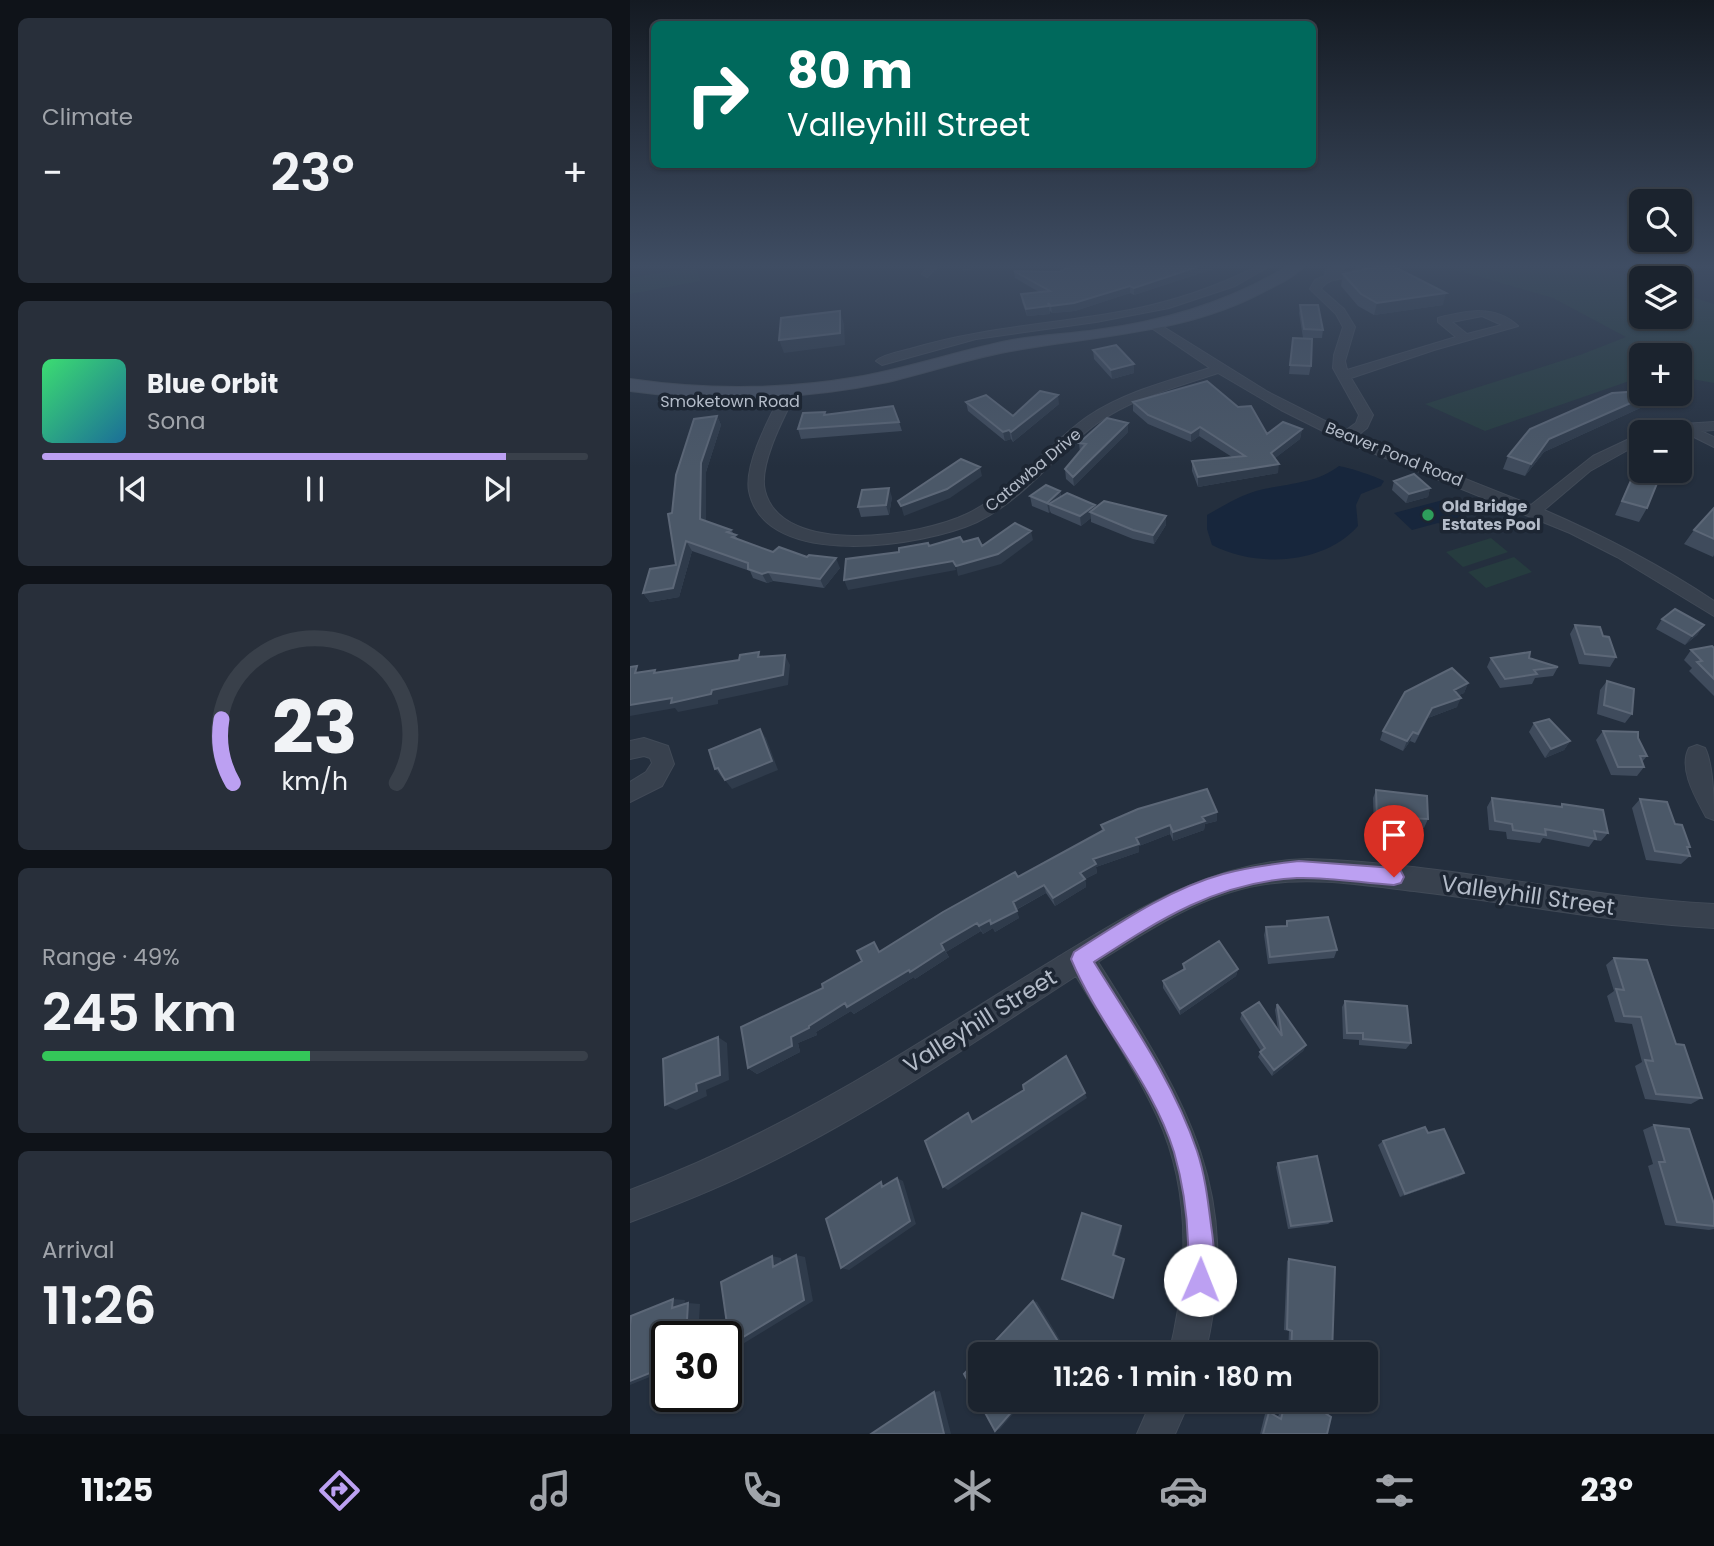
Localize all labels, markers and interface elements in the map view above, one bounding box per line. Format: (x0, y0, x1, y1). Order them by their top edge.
text: 80 m (787, 37, 913, 105)
icon: right (672, 49, 763, 140)
text: Climate (42, 101, 133, 133)
text: Valleyhill Street (787, 102, 1030, 147)
text: 23° (270, 136, 355, 209)
text: − (42, 146, 63, 199)
text: + (562, 146, 588, 199)
map controls (1629, 189, 1692, 483)
button: search (1629, 189, 1692, 252)
button: layers (1629, 266, 1692, 329)
button: + (1629, 343, 1692, 406)
text: Blue Orbit (147, 366, 278, 402)
street label: Smoketown Road (660, 390, 800, 413)
text: Sona (147, 405, 206, 437)
street label: Beaver Pond Road (1322, 416, 1466, 492)
button: − (1629, 420, 1692, 483)
street label: Catawba Drive (980, 423, 1086, 517)
icon: previous (114, 470, 152, 508)
icon: pause (296, 470, 334, 508)
icon: next (478, 470, 516, 508)
place label: Old Bridge Estates Pool (1442, 495, 1541, 536)
marker: Old Bridge Estates Pool (1420, 507, 1436, 523)
text: 23 (272, 677, 358, 778)
text: km/h (282, 764, 348, 799)
pin (1364, 805, 1424, 877)
icon: arrive (1375, 816, 1413, 854)
street label: Valleyhill Street (1439, 867, 1617, 923)
text: Range · 49% (42, 941, 180, 973)
street label: Valleyhill Street (897, 961, 1063, 1081)
text: 245 km (42, 976, 237, 1049)
text: Arrival (42, 1234, 114, 1266)
position arrow (1163, 1243, 1237, 1317)
text: 11:26 (42, 1269, 156, 1342)
speed limit sign: 30 (651, 1321, 742, 1412)
text: 11:26 · 1 min · 180 m (1053, 1359, 1293, 1395)
icon: directions (315, 1466, 364, 1515)
icon: music (526, 1466, 575, 1515)
icon: phone (737, 1466, 786, 1515)
icon: climate (948, 1466, 997, 1515)
icon: car (1159, 1466, 1208, 1515)
icon: filters (1370, 1466, 1419, 1515)
text: 11:25 (81, 1467, 153, 1512)
text: 23° (1581, 1467, 1633, 1512)

